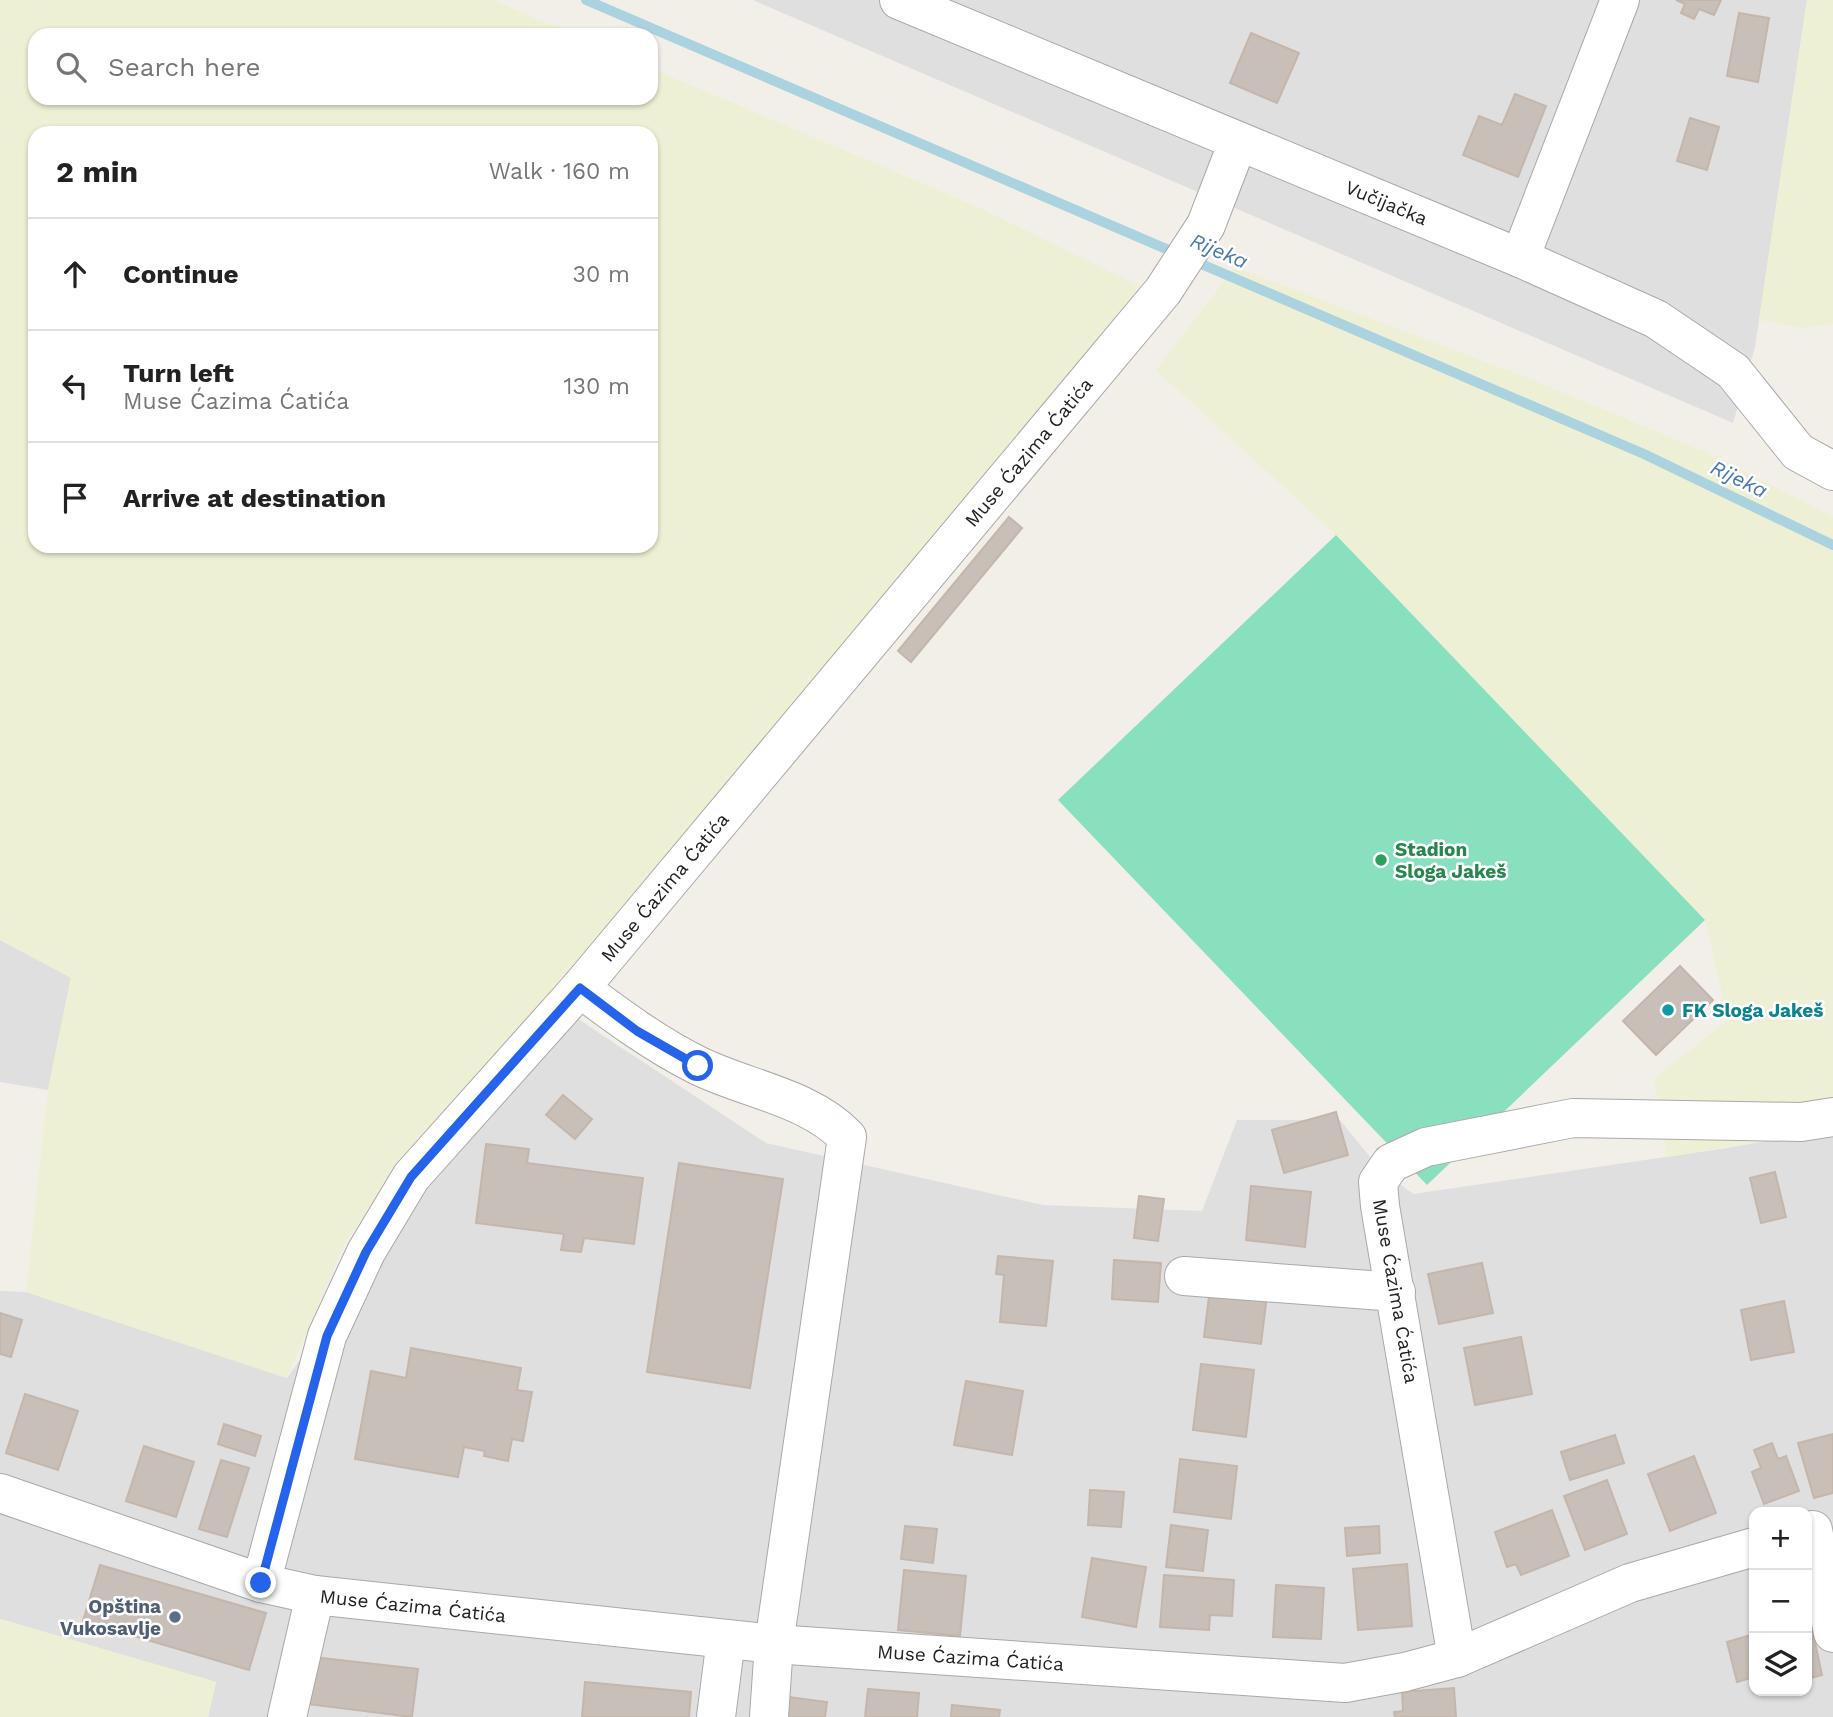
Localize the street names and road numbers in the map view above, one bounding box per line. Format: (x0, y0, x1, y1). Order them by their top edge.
street label: Vučijačka (1342, 176, 1431, 230)
street label: Muse Ćazima Ćatića (960, 373, 1098, 532)
street label: Muse Ćazima Ćatića (596, 808, 734, 966)
street label: Muse Ćazima Ćatića (1368, 1197, 1423, 1385)
street label: Muse Ćazima Ćatića (319, 1585, 507, 1627)
street label: Muse Ćazima Ćatića (876, 1640, 1065, 1676)

